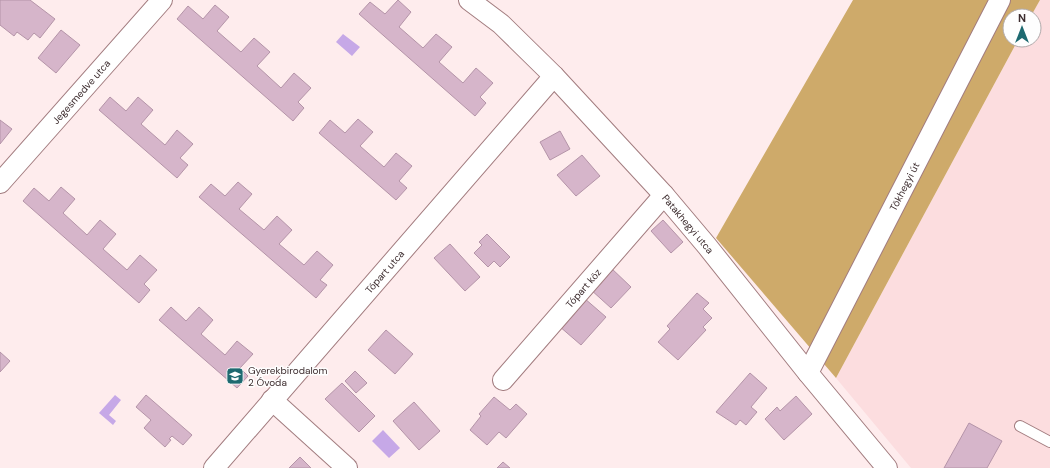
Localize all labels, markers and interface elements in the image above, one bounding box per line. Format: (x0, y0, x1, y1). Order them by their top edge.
north arrow (1002, 8, 1042, 48)
text: N (1018, 11, 1026, 25)
street label: Jegesmedve utca (49, 57, 113, 127)
street label: Tökhegyi út (887, 160, 922, 213)
street label: Patakhegyi utca (659, 192, 717, 256)
street label: Tópart utca (362, 247, 407, 296)
street label: Tópart köz (563, 266, 604, 311)
place label: Gyerekbirodalom 2 Óvoda (248, 364, 328, 389)
school or university icon: Gyerekbirodalom 2 Óvoda (225, 366, 245, 386)

